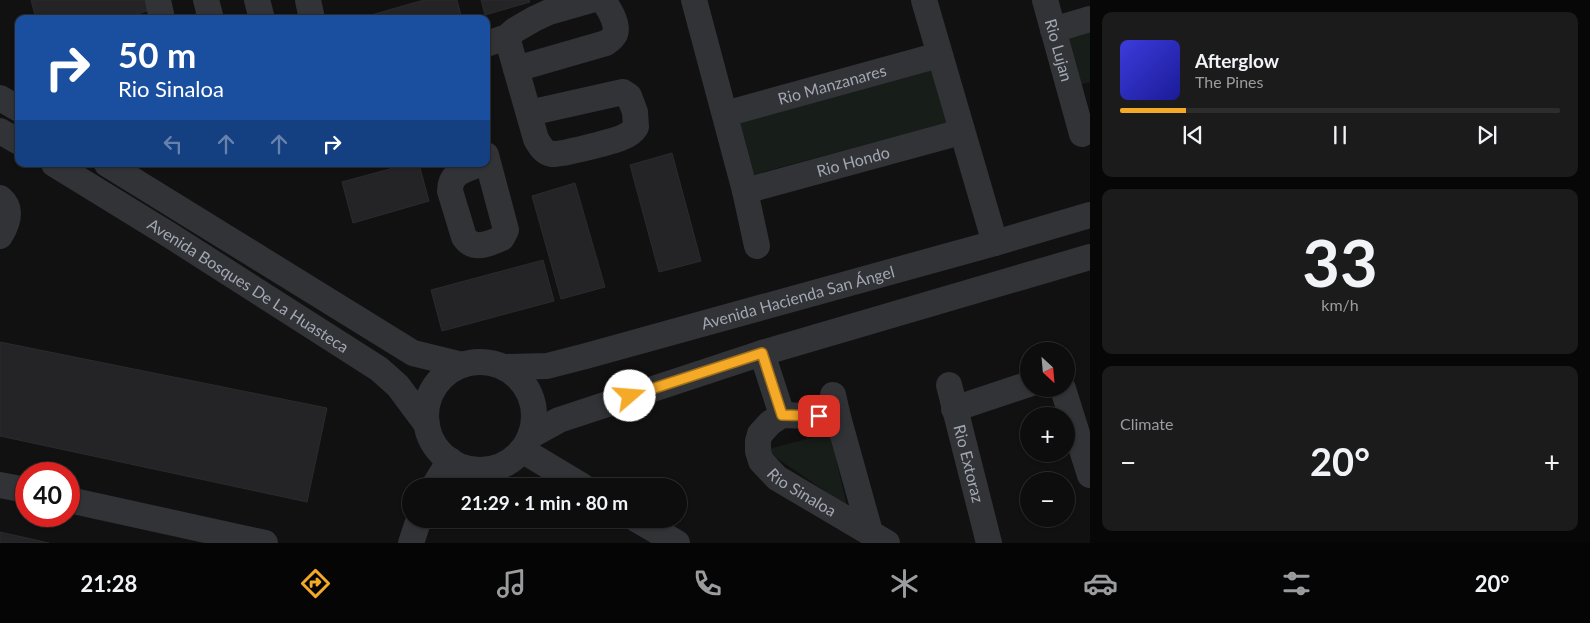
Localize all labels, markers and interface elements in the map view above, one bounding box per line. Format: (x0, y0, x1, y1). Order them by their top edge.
street label: Rio Lujan (1042, 16, 1077, 84)
text: 50 m (118, 33, 196, 75)
icon: right (35, 35, 100, 100)
text: Afterglow (1195, 49, 1279, 72)
street label: Rio Manzanares (776, 60, 888, 108)
text: The Pines (1195, 72, 1264, 91)
text: Rio Sinaloa (118, 75, 224, 102)
icon: previous (1179, 121, 1207, 149)
icon: pause (1326, 121, 1354, 149)
icon: next (1473, 121, 1501, 149)
icon: left (159, 130, 187, 158)
icon: ahead (212, 130, 240, 158)
icon: ahead (265, 130, 293, 158)
icon: right (318, 130, 346, 158)
street label: Rio Hondo (814, 142, 892, 180)
street label: Avenida Bosques De La Huasteca (144, 214, 352, 356)
text: 33 (1302, 223, 1378, 301)
street label: Avenida Hacienda San Ángel (699, 261, 896, 333)
text: km/h (1321, 295, 1359, 314)
north arrow (1020, 342, 1075, 398)
map controls (1020, 342, 1075, 527)
position arrow (603, 369, 655, 421)
pin (798, 395, 840, 437)
icon: arrive (805, 402, 833, 430)
button: + (1020, 407, 1075, 462)
text: Climate (1120, 414, 1173, 433)
street label: Rio Extoraz (950, 422, 988, 504)
text: 20° (1310, 438, 1370, 484)
text: − (1120, 445, 1136, 479)
text: + (1544, 445, 1560, 479)
speed limit sign: 40 (15, 462, 80, 527)
street label: Rio Sinaloa (764, 464, 840, 520)
button: − (1020, 472, 1075, 527)
text: 21:29 · 1 min · 80 m (461, 491, 628, 514)
icon: directions (298, 566, 333, 601)
icon: music (494, 566, 529, 601)
icon: phone (690, 566, 725, 601)
icon: climate (887, 566, 922, 601)
icon: car (1083, 566, 1118, 601)
icon: filters (1279, 566, 1314, 601)
text: 21:28 (81, 570, 137, 597)
text: 20° (1475, 570, 1509, 597)

